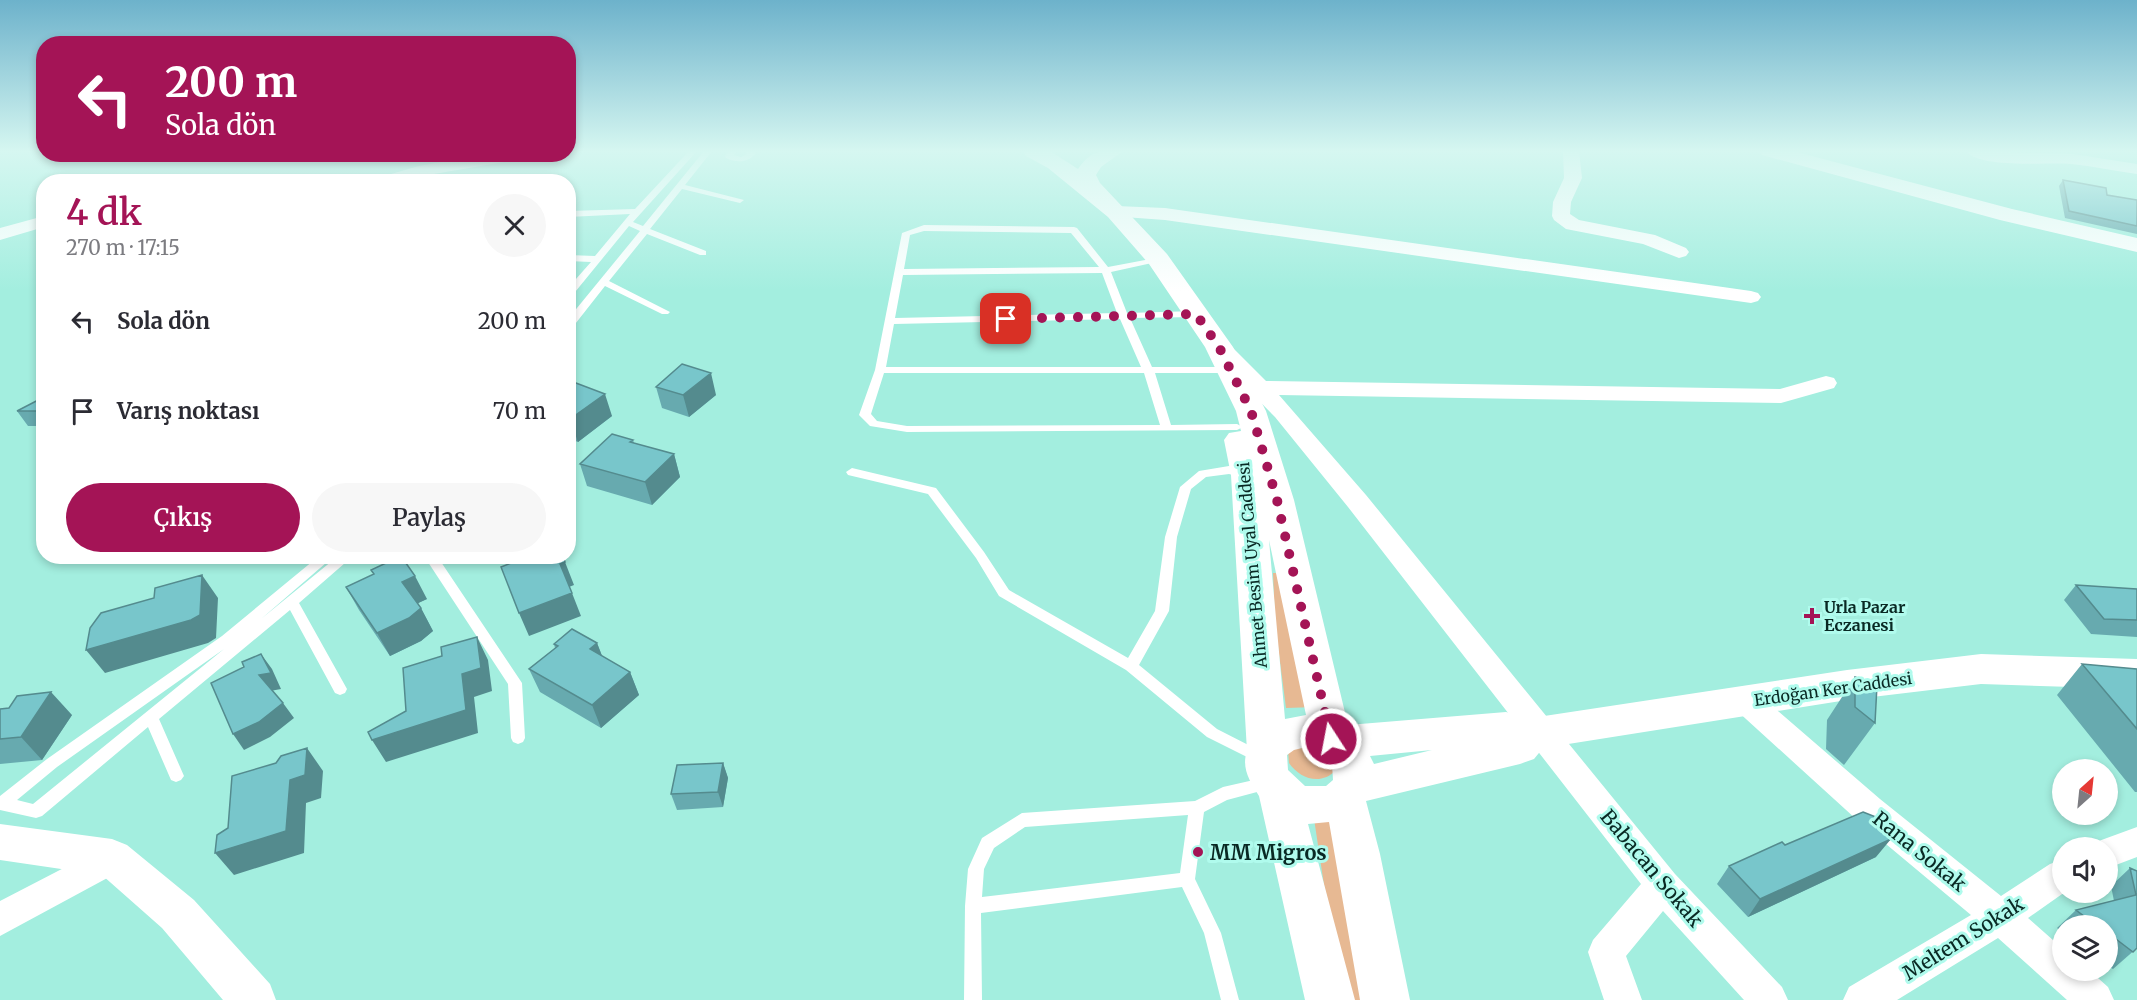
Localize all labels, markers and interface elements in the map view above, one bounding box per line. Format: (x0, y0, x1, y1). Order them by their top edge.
text: 200 m (165, 56, 297, 108)
icon: left (66, 60, 144, 138)
text: Sola dön (165, 108, 276, 142)
text: 4 dk (66, 190, 142, 235)
button: close (483, 194, 546, 257)
text: 270 m · 17:15 (66, 235, 180, 260)
pin (980, 293, 1031, 344)
icon: arrive (989, 302, 1022, 335)
icon: left (66, 305, 99, 338)
text: Sola dön (117, 307, 210, 335)
text: 200 m (478, 307, 546, 335)
icon: arrive (66, 395, 99, 428)
text: Varış noktası (117, 397, 259, 425)
text: 70 m (493, 397, 546, 425)
street label: Ahmet Besim Uyal Caddesi (1233, 461, 1271, 670)
button: Çıkış (66, 483, 300, 552)
button: Paylaş (312, 483, 546, 552)
place label: Urla Pazar Eczanesi (1824, 597, 1906, 635)
marker: Urla Pazar Eczanesi (1805, 609, 1819, 623)
street label: Erdoğan Ker Caddesi (1753, 668, 1913, 710)
position arrow (1299, 707, 1363, 771)
north arrow (2052, 759, 2118, 825)
map controls (2052, 759, 2118, 981)
street label: Babacan Sokak (1596, 804, 1709, 932)
street label: Rana Sokak (1868, 806, 1972, 896)
button: sound (2052, 837, 2118, 903)
place label: MM Migros (1210, 840, 1327, 865)
marker: MM Migros (1191, 845, 1205, 859)
street label: Meltem Sokak (1898, 891, 2028, 985)
button: layers (2052, 915, 2118, 981)

